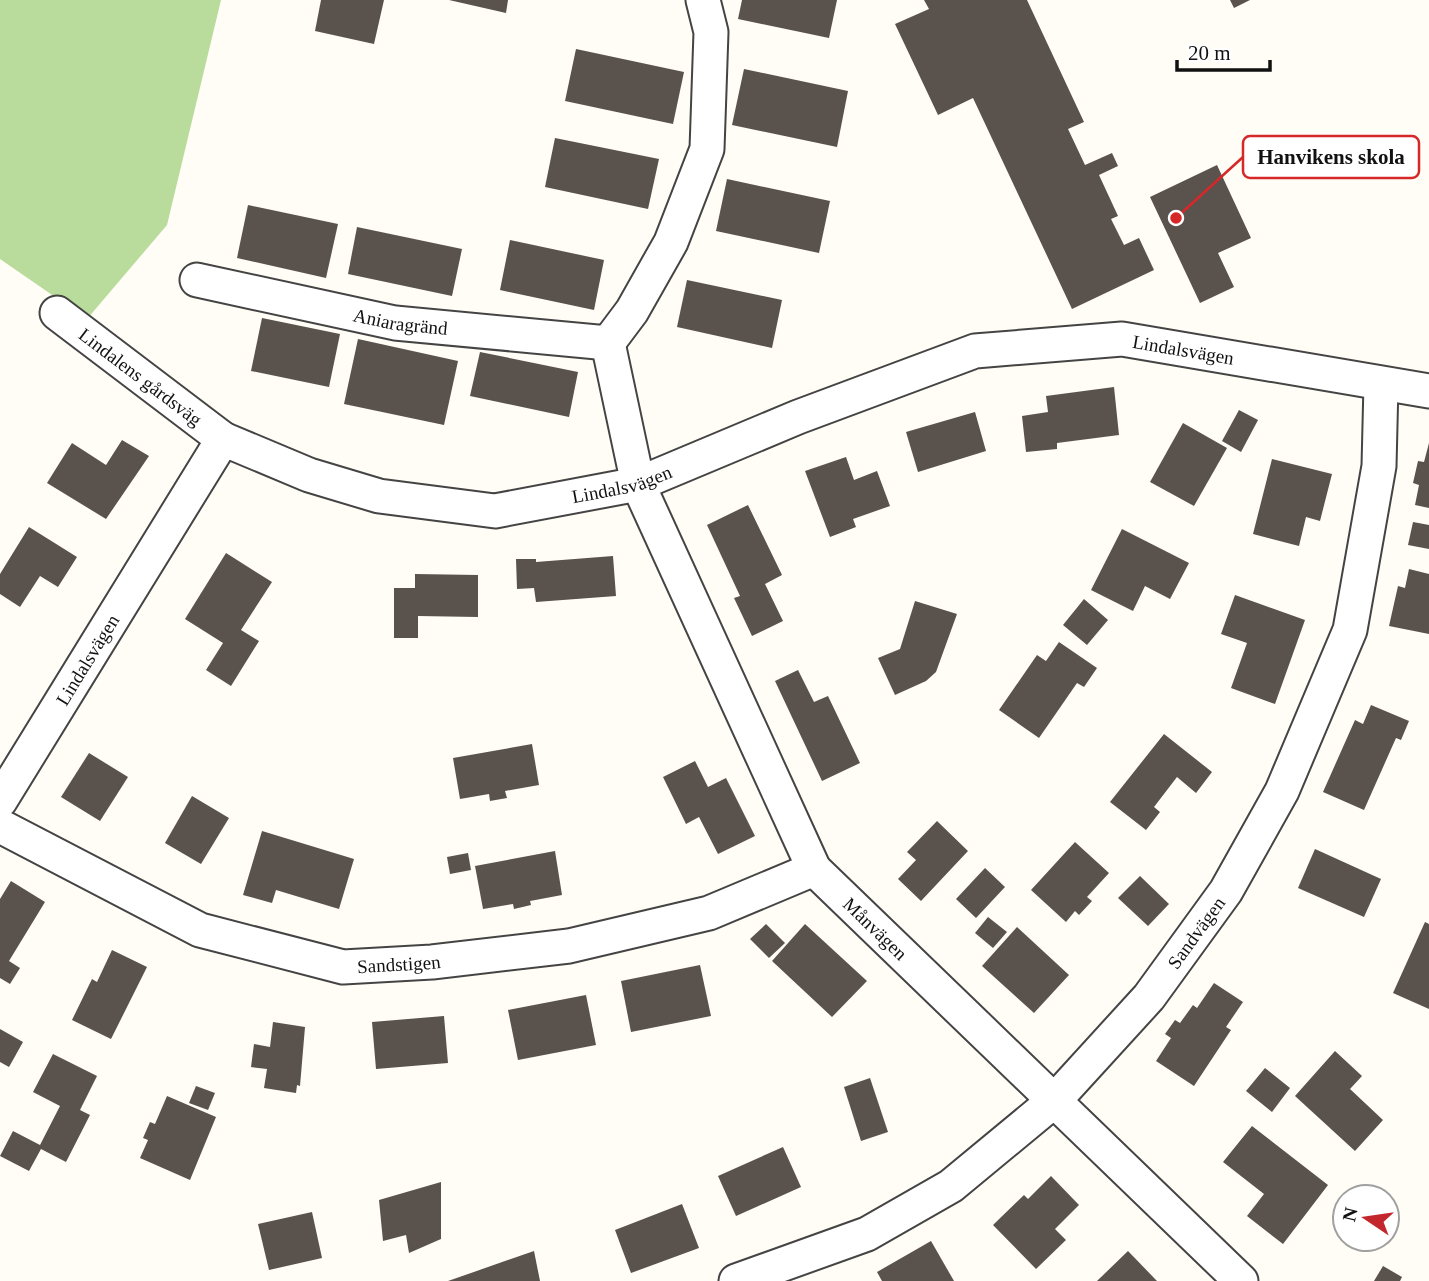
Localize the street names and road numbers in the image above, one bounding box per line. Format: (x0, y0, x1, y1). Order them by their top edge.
street label: Aniaragränd (352, 304, 449, 338)
street label: Lindalens gårdsväg (75, 323, 206, 430)
street label: Lindalsvägen (1131, 330, 1236, 368)
street label: Lindalsvägen (570, 461, 675, 507)
street label: Lindalsvägen (51, 610, 123, 709)
street label: Sandvägen (1163, 892, 1229, 972)
street label: Månvägen (839, 893, 912, 964)
street label: Sandstigen (357, 951, 442, 977)

